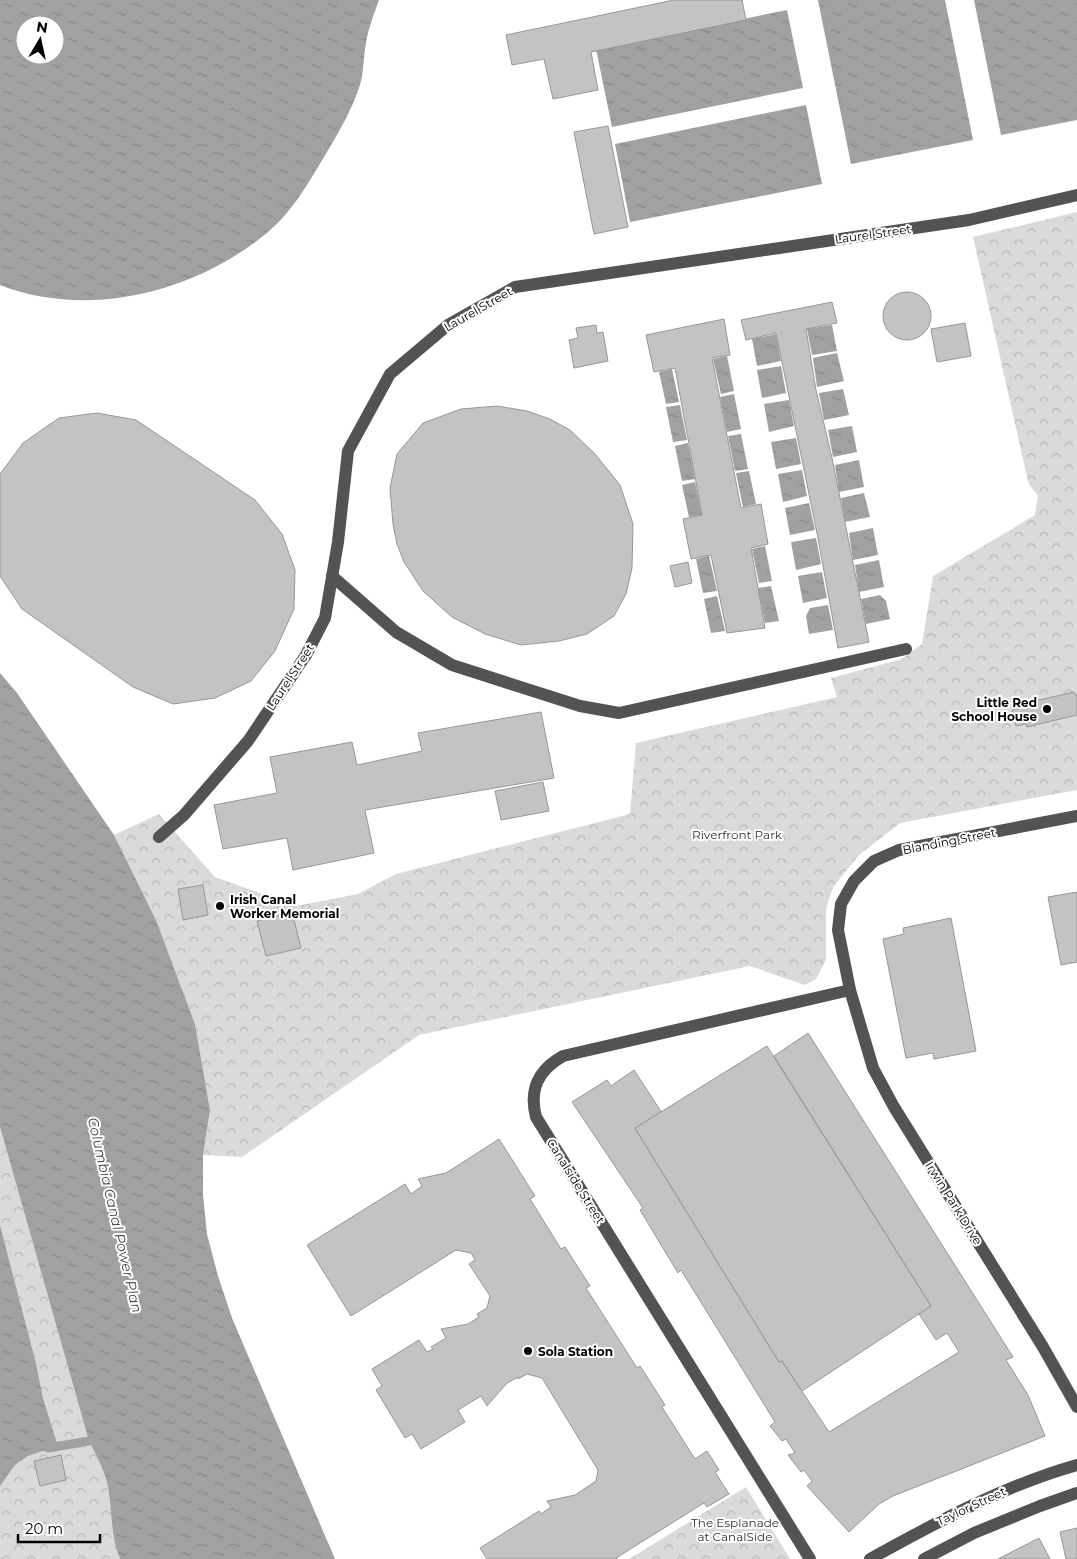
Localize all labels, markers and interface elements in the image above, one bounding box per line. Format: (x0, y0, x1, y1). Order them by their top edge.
north arrow (15, 15, 65, 65)
text: N (35, 17, 49, 37)
street label: Laurel Street (834, 221, 912, 247)
street label: Laurel Street (441, 283, 515, 335)
street label: Laurel Street (263, 641, 317, 713)
place label: Little Red School House (951, 695, 1037, 724)
marker: Little Red School House (1041, 703, 1053, 715)
street label: Blanding Street (901, 825, 997, 857)
park label: Riverfront Park (692, 827, 783, 842)
place label: Irish Canal Worker Memorial (230, 892, 339, 921)
marker: Irish Canal Worker Memorial (214, 900, 226, 912)
water label: Columbia Canal Power Plan (84, 1116, 146, 1314)
street label: Canalside Street (544, 1136, 608, 1227)
street label: Irwin Park Drive (922, 1158, 986, 1248)
place label: Sola Station (538, 1344, 613, 1359)
marker: Sola Station (522, 1345, 534, 1357)
street label: Taylor Street (934, 1483, 1008, 1529)
scale bar (18, 1512, 100, 1544)
park label: The Esplanade at CanalSide (691, 1515, 779, 1544)
text: 20 m (25, 1519, 63, 1538)

